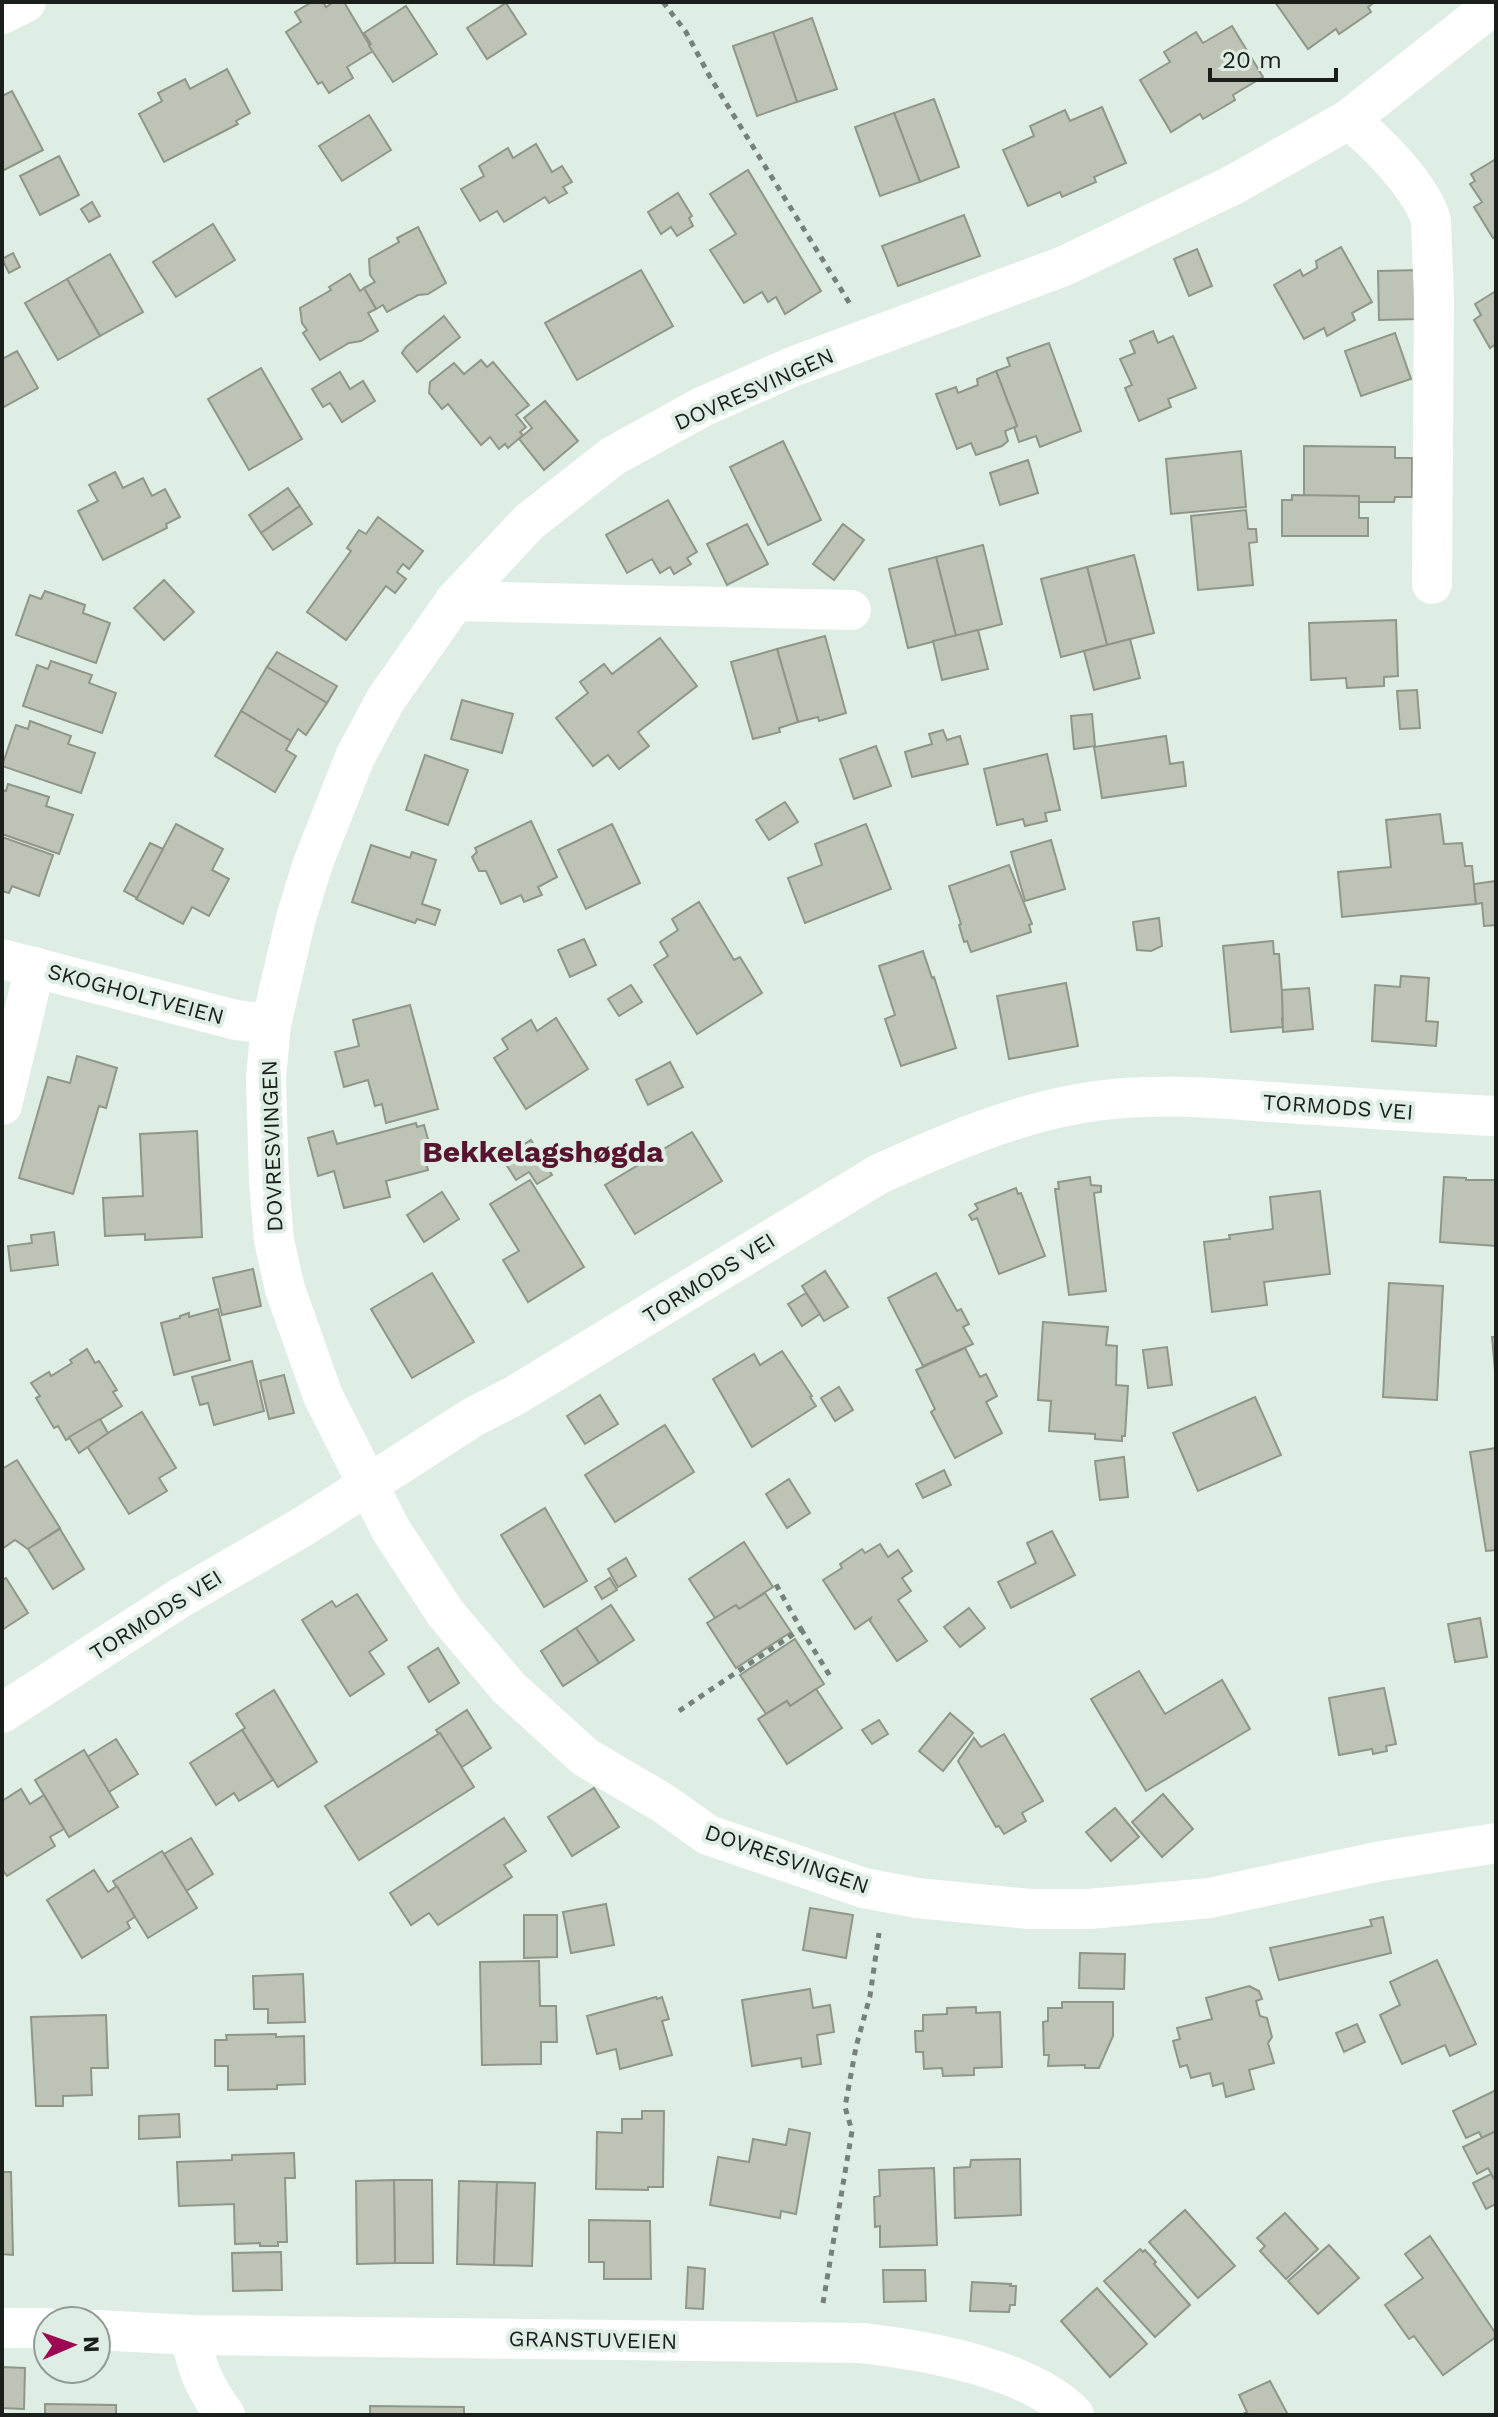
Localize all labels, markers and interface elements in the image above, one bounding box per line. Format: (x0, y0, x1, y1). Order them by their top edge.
scale bar (1210, 32, 1336, 82)
text: 20 m (1222, 46, 1282, 74)
street label: DOVRESVINGEN (670, 343, 838, 435)
street label: SKOGHOLTVEIEN (45, 958, 227, 1030)
street label: DOVRESVINGEN (257, 1060, 287, 1232)
street label: TORMODS VEI (1262, 1089, 1414, 1125)
district label: Bekkelagshøgda (422, 1134, 664, 1169)
street label: TORMODS VEI (638, 1227, 780, 1329)
street label: TORMODS VEI (85, 1564, 227, 1666)
street label: DOVRESVINGEN (702, 1819, 872, 1899)
north arrow (32, 2305, 112, 2385)
street label: GRANSTUVEIEN (509, 2326, 677, 2354)
text: N (79, 2336, 104, 2353)

